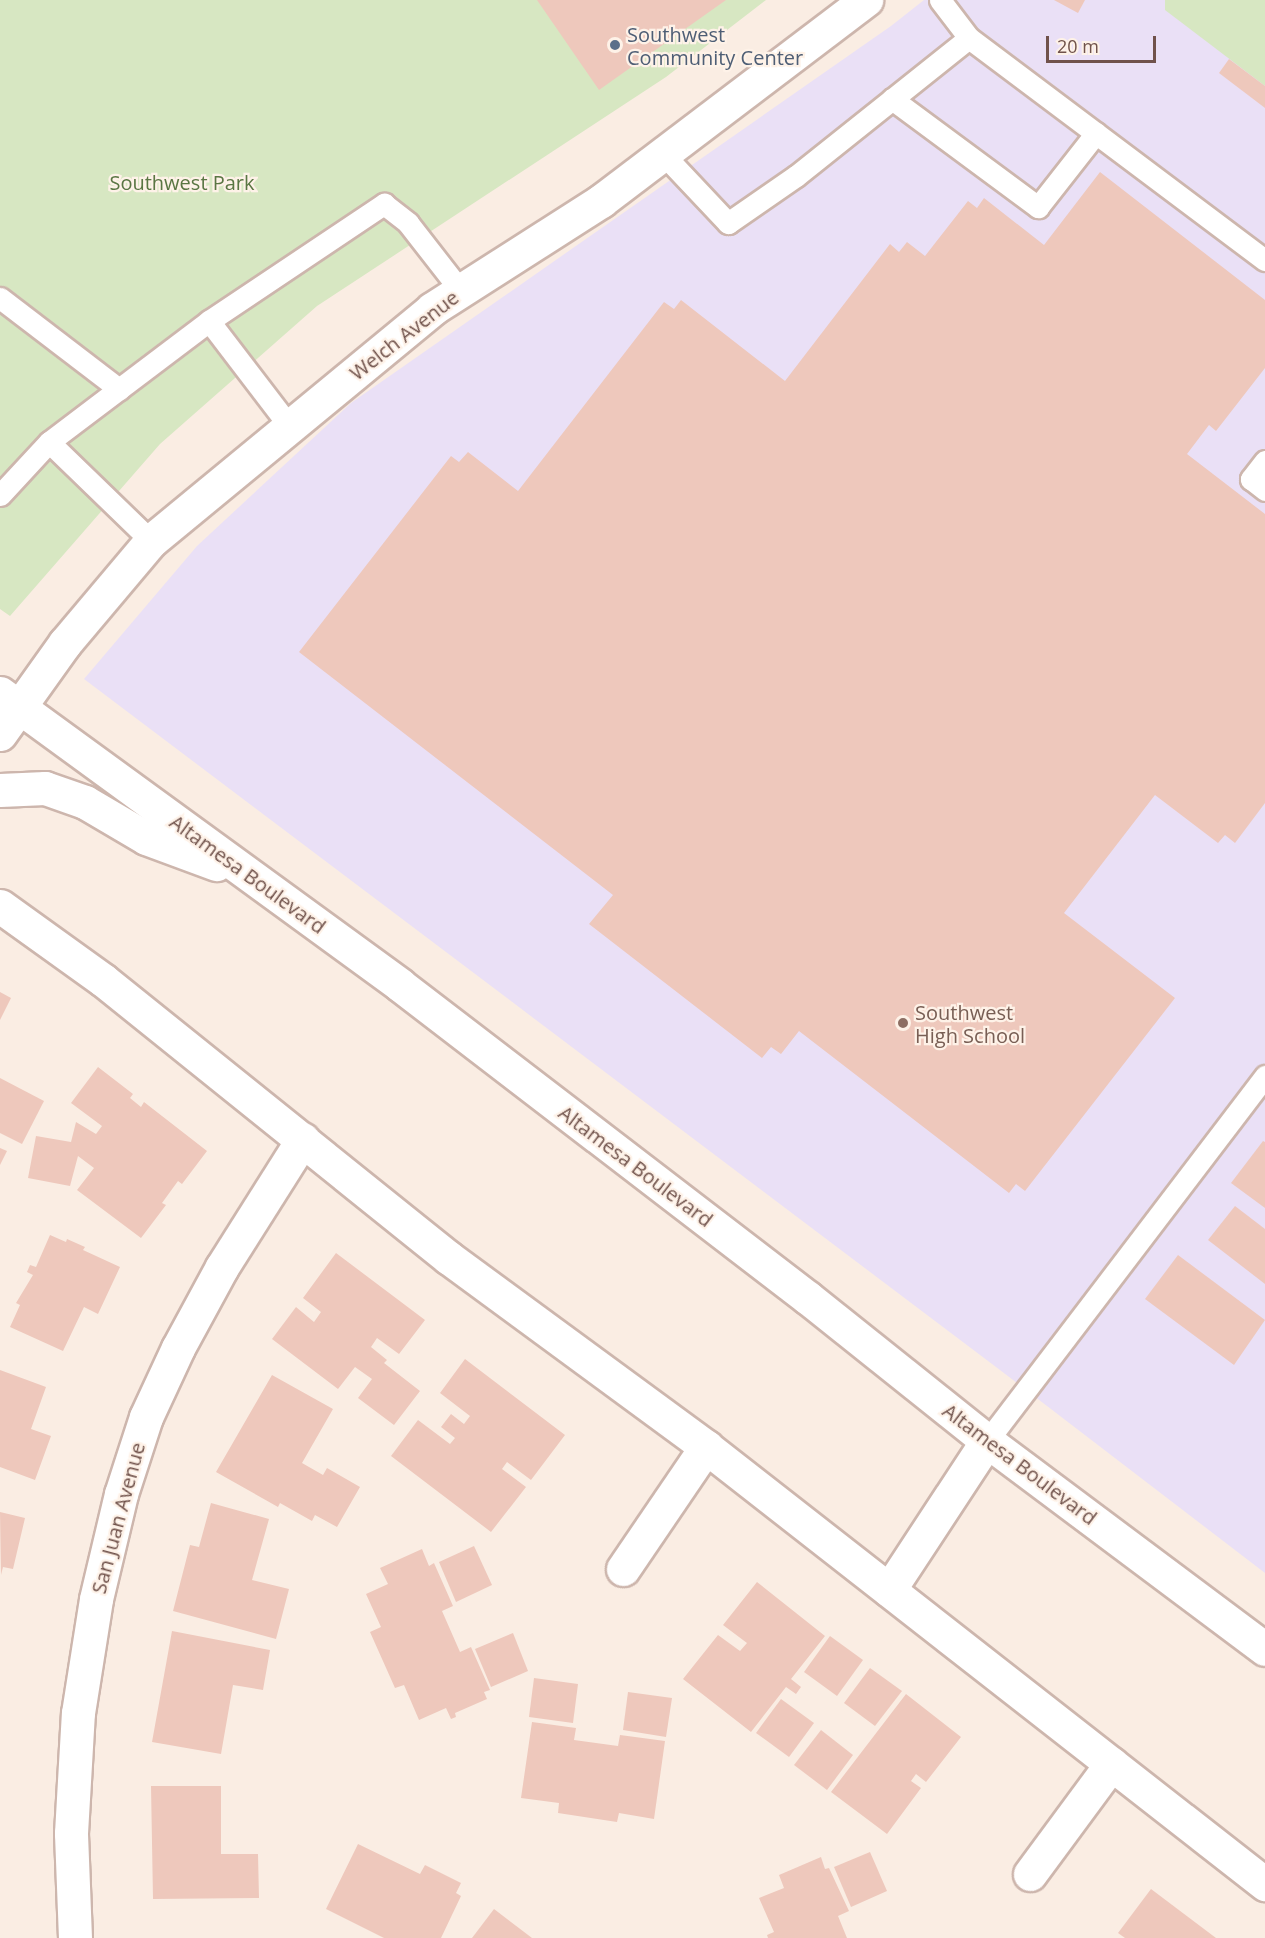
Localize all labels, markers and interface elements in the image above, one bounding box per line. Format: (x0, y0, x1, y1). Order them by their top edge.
place label: Southwest Community Center (627, 22, 803, 69)
scale bar (1049, 24, 1158, 62)
text: 20 m (1057, 34, 1099, 58)
marker: Southwest Community Center (608, 38, 622, 52)
park label: Southwest Park (109, 170, 255, 194)
street label: Welch Avenue (345, 285, 463, 385)
street label: Altamesa Boulevard (165, 809, 331, 939)
place label: Southwest High School (915, 1000, 1025, 1047)
marker: Southwest High School (896, 1016, 910, 1030)
street label: Altamesa Boulevard (554, 1100, 718, 1232)
street label: Altamesa Boulevard (938, 1398, 1102, 1530)
street label: San Juan Avenue (86, 1440, 150, 1596)

